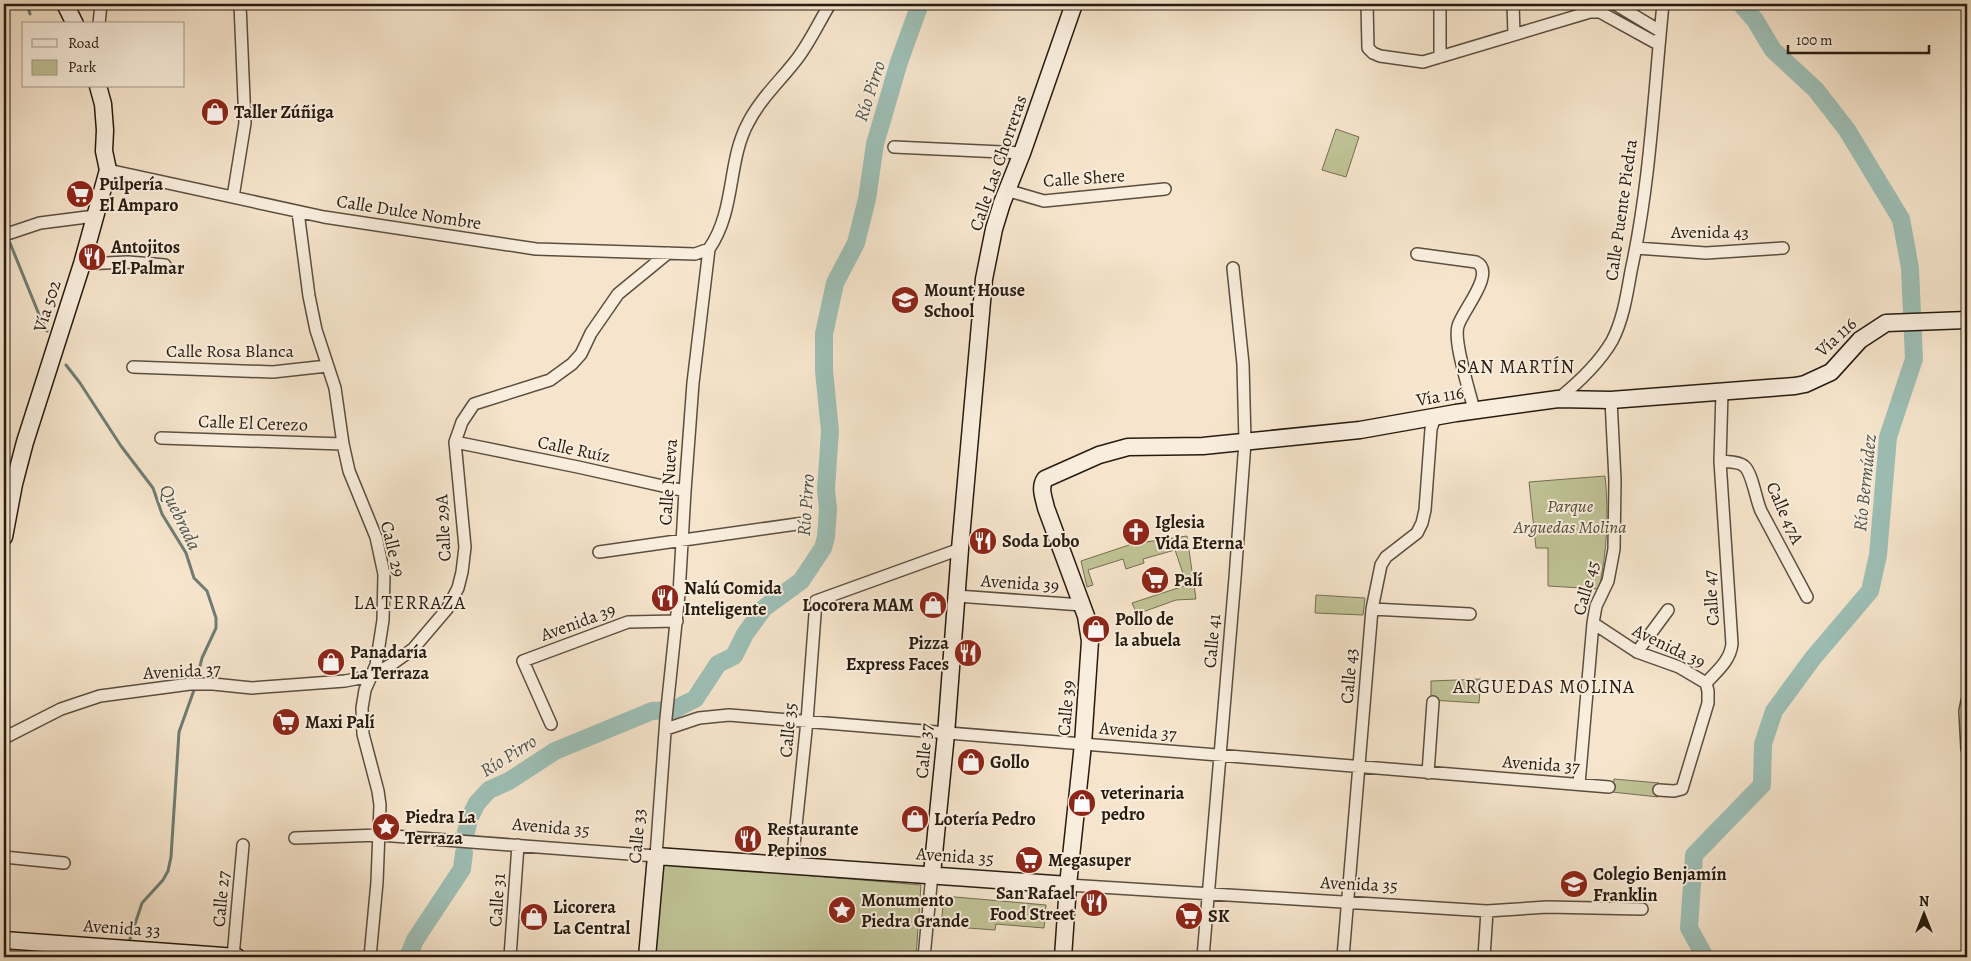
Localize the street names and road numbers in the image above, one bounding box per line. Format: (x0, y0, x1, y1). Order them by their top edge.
street label: Calle Las Chorreras (963, 92, 1033, 234)
street label: Calle Puente Piedra (1599, 137, 1643, 282)
street label: Calle Shere (1042, 163, 1126, 193)
street label: Calle Dulce Nombre (335, 189, 483, 235)
street label: Avenida 43 (1670, 220, 1749, 244)
street label: Vía 502 (27, 277, 67, 336)
street label: Vía 116 (1810, 312, 1862, 363)
street label: Calle Rosa Blanca (166, 339, 295, 363)
street label: Vía 116 (1413, 380, 1466, 412)
street label: Calle El Cerezo (198, 409, 308, 437)
street label: Calle Ruíz (535, 430, 613, 468)
street label: Calle Nueva (653, 437, 683, 526)
street label: Calle 47A (1761, 478, 1810, 549)
street label: Calle 29A (429, 493, 457, 562)
street label: Calle 29 (375, 519, 411, 579)
street label: Calle 45 (1567, 558, 1605, 618)
street label: Avenida 39 (979, 568, 1060, 598)
street label: Calle 47 (1697, 569, 1725, 627)
street label: Avenida 39 (536, 597, 619, 647)
street label: Calle 41 (1198, 613, 1226, 669)
street label: Avenida 39 (1628, 618, 1709, 674)
street label: Calle 43 (1335, 647, 1363, 705)
street label: Avenida 37 (142, 657, 222, 685)
street label: Calle 39 (1052, 679, 1080, 737)
street label: Calle 35 (774, 701, 802, 759)
street label: Avenida 37 (1097, 716, 1178, 746)
street label: Calle 37 (910, 722, 938, 780)
street label: Avenida 37 (1500, 749, 1581, 779)
street label: Calle 33 (623, 808, 651, 864)
street label: Avenida 35 (510, 812, 591, 842)
street label: Avenida 35 (914, 841, 995, 871)
street label: Calle 27 (207, 870, 235, 928)
street label: Avenida 35 (1319, 870, 1398, 898)
street label: Calle 31 (483, 872, 511, 928)
street label: Avenida 33 (82, 913, 161, 943)

